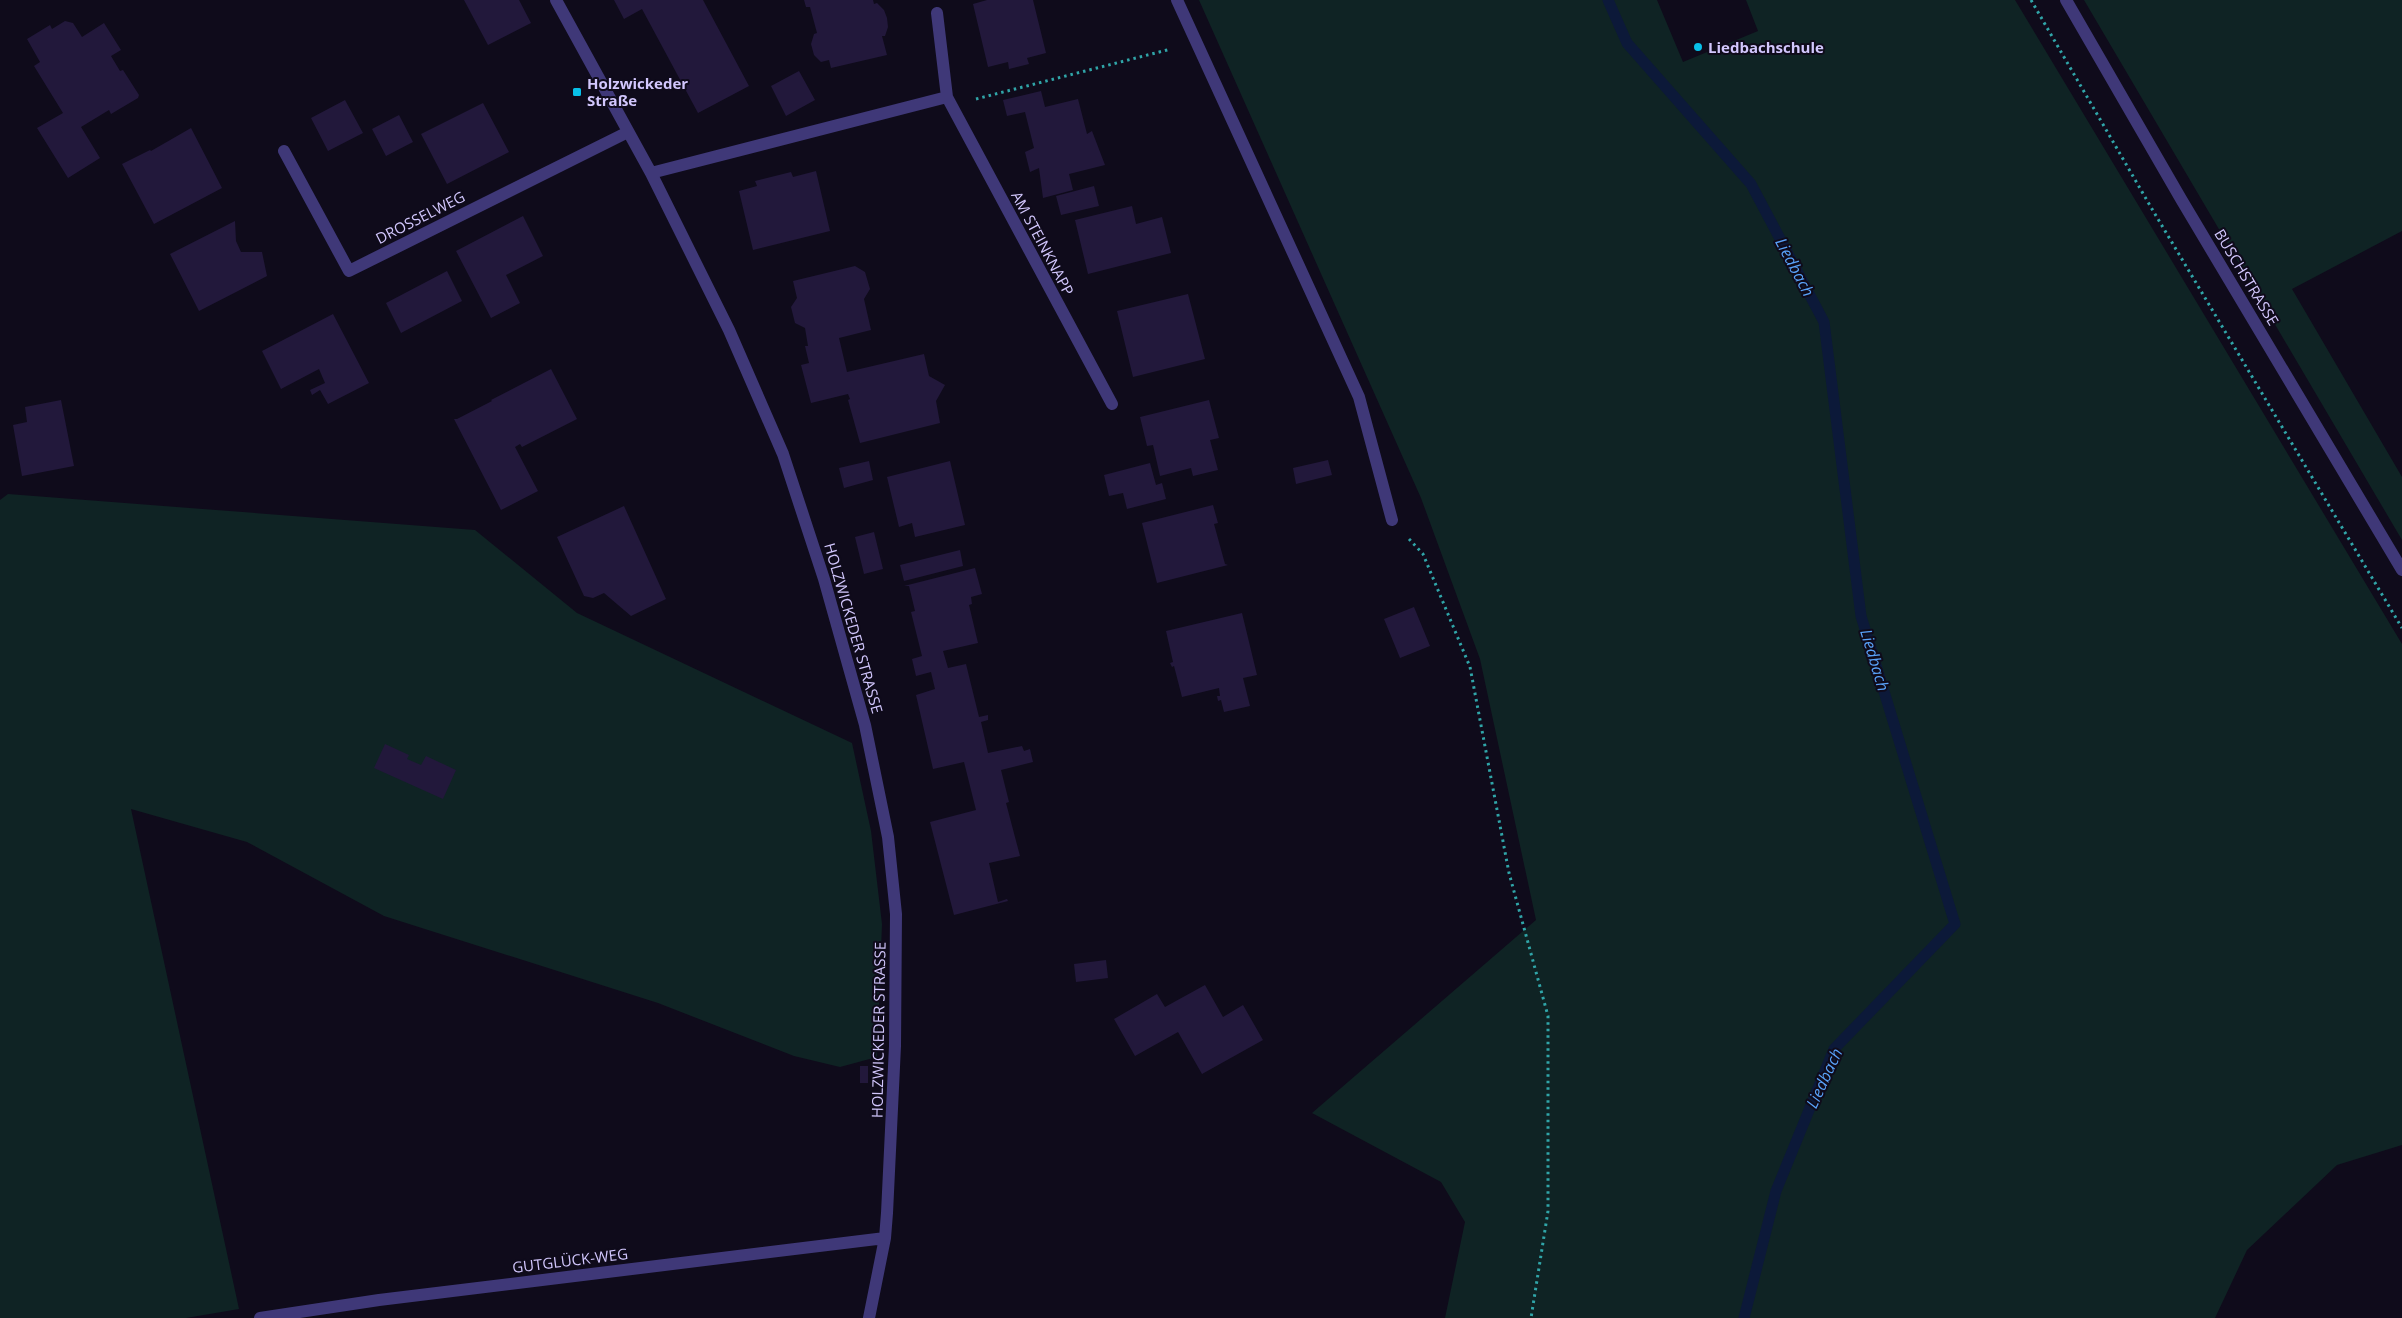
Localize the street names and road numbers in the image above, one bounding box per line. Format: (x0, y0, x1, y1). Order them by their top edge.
street label: DROSSELWEG (372, 186, 468, 248)
street label: AM STEINKNAPP (1007, 187, 1079, 299)
street label: BUSCHSTRASSE (2210, 225, 2284, 329)
street label: HOLZWICKEDER STRASSE (820, 540, 888, 716)
street label: HOLZWICKEDER STRASSE (866, 942, 890, 1118)
street label: GUTGLÜCK-WEG (511, 1243, 629, 1277)

